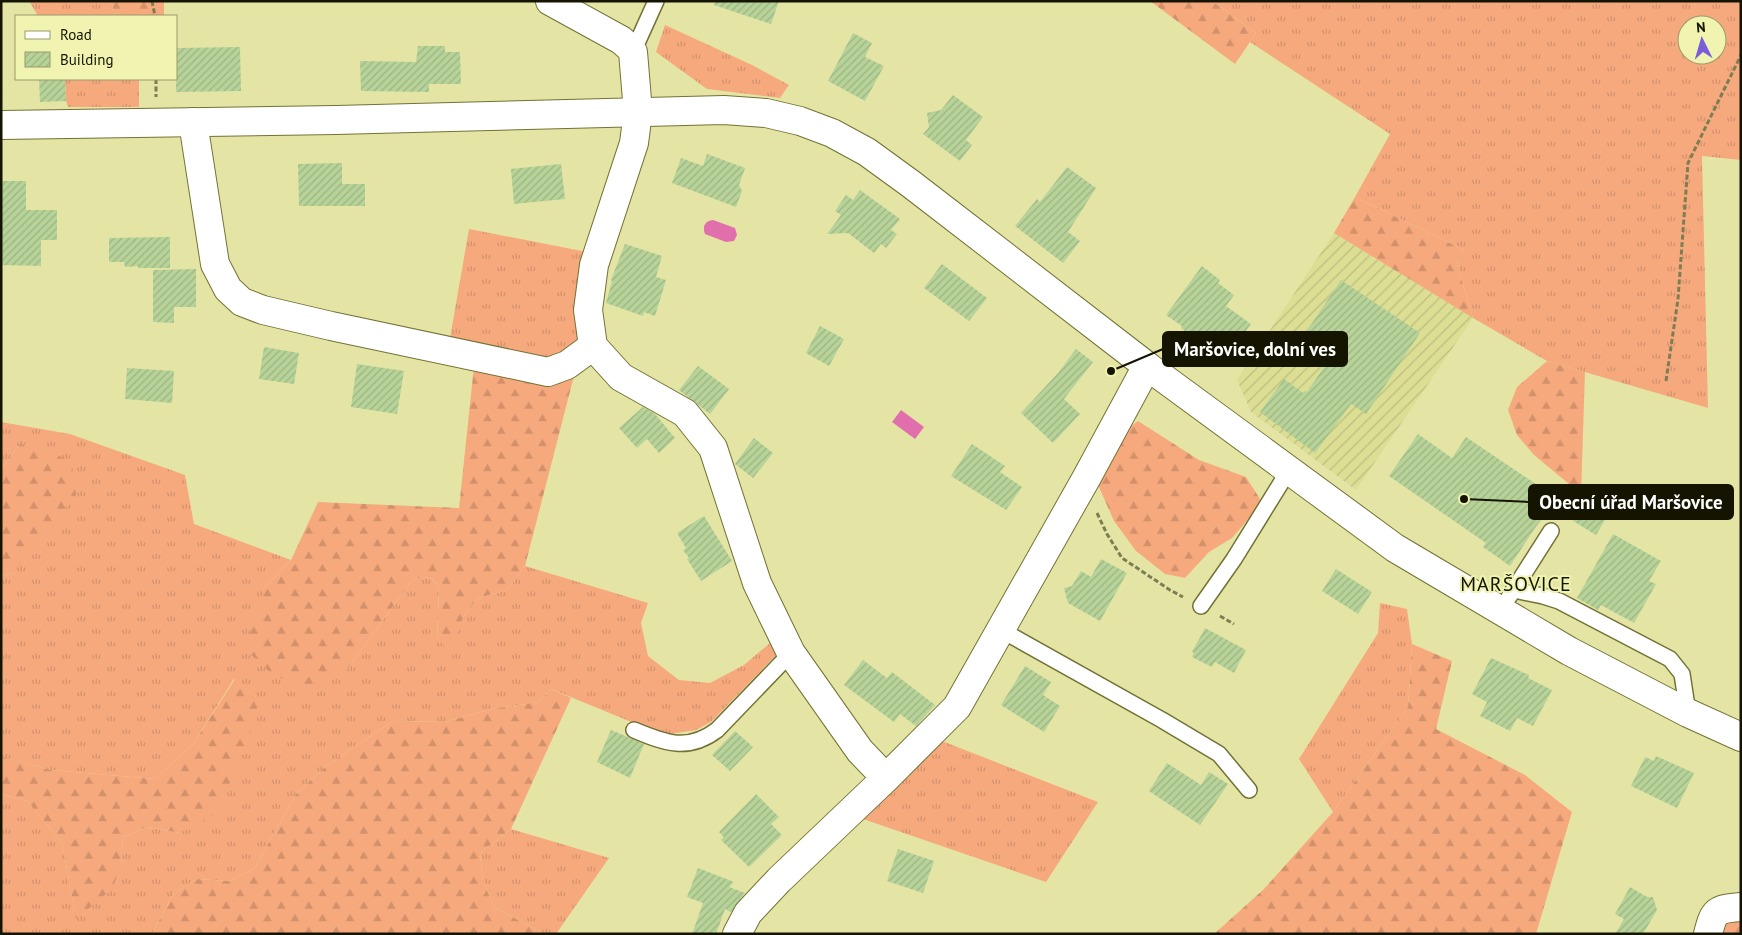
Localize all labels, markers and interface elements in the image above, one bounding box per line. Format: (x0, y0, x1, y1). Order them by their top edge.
legend (15, 15, 178, 80)
north arrow (1677, 15, 1727, 65)
text: N (1695, 18, 1706, 36)
text: Road (60, 25, 92, 44)
text: Building (60, 50, 114, 69)
callout: Maršovice, dolní ves (1163, 332, 1347, 366)
text: Maršovice, dolní ves (1174, 337, 1336, 361)
callout: Obecní úřad Maršovice (1529, 485, 1733, 519)
text: Obecní úřad Maršovice (1539, 490, 1723, 514)
district label: MARŠOVICE (1460, 571, 1572, 597)

